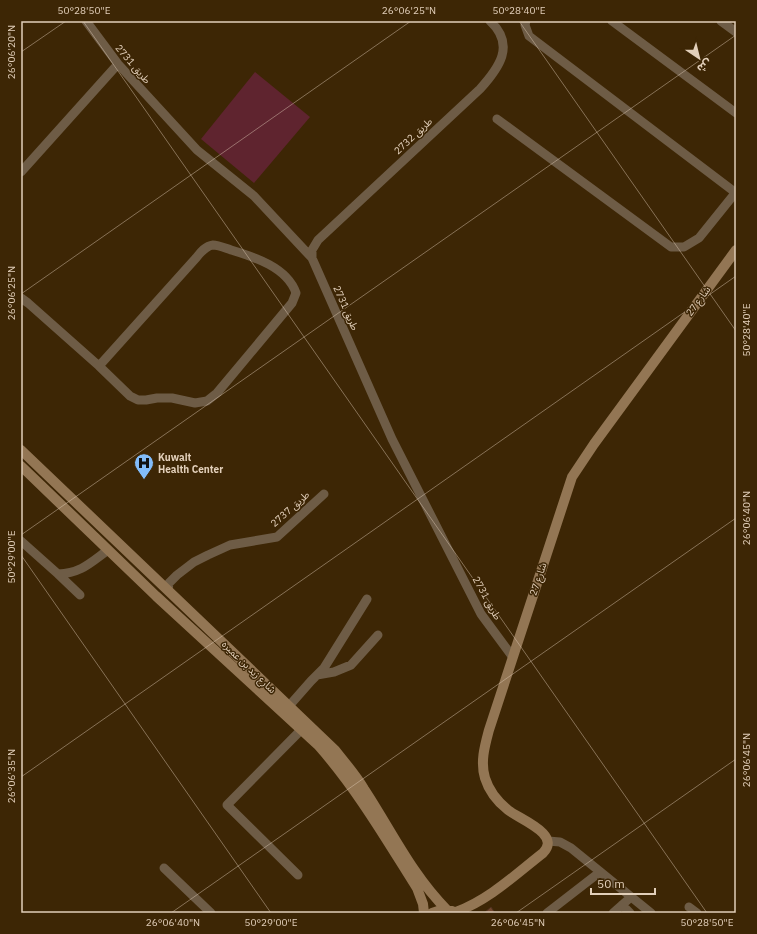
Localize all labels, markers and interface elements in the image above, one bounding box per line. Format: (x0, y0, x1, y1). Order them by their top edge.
text: 50°28'50"E (57, 4, 111, 17)
text: 26°06'25"N (382, 4, 436, 17)
text: 50°28'40"E (492, 4, 546, 17)
text: 26°06'20"N (5, 25, 18, 79)
north arrow (679, 38, 719, 78)
street label: طريق 2731 (112, 42, 154, 86)
text: ش (695, 56, 715, 76)
street label: طريق 2732 (391, 115, 435, 157)
text: 26°06'25"N (5, 266, 18, 320)
street label: طريق 2731 (330, 283, 362, 333)
street label: شارع 27 (683, 283, 714, 319)
text: 50°28'40"E (740, 303, 753, 357)
place label: Kuwait Health Center (158, 451, 223, 476)
hospital icon: Kuwait Health Center (133, 452, 155, 480)
street label: طريق 2737 (268, 488, 312, 530)
text: 26°06'40"N (740, 491, 753, 545)
text: 50°29'00"E (5, 530, 18, 584)
street label: شارع 27 (527, 561, 550, 597)
street label: طريق 2731 (470, 574, 504, 622)
street label: شارع زيد بن عميره (218, 638, 279, 697)
text: 26°06'45"N (740, 733, 753, 787)
text: 26°06'35"N (5, 749, 18, 803)
scale bar (591, 870, 655, 896)
text: 50 m (597, 876, 625, 891)
text: 26°06'40"N (146, 916, 200, 929)
text: 50°29'00"E (244, 916, 298, 929)
text: 26°06'45"N (491, 916, 545, 929)
text: 50°28'50"E (680, 916, 734, 929)

